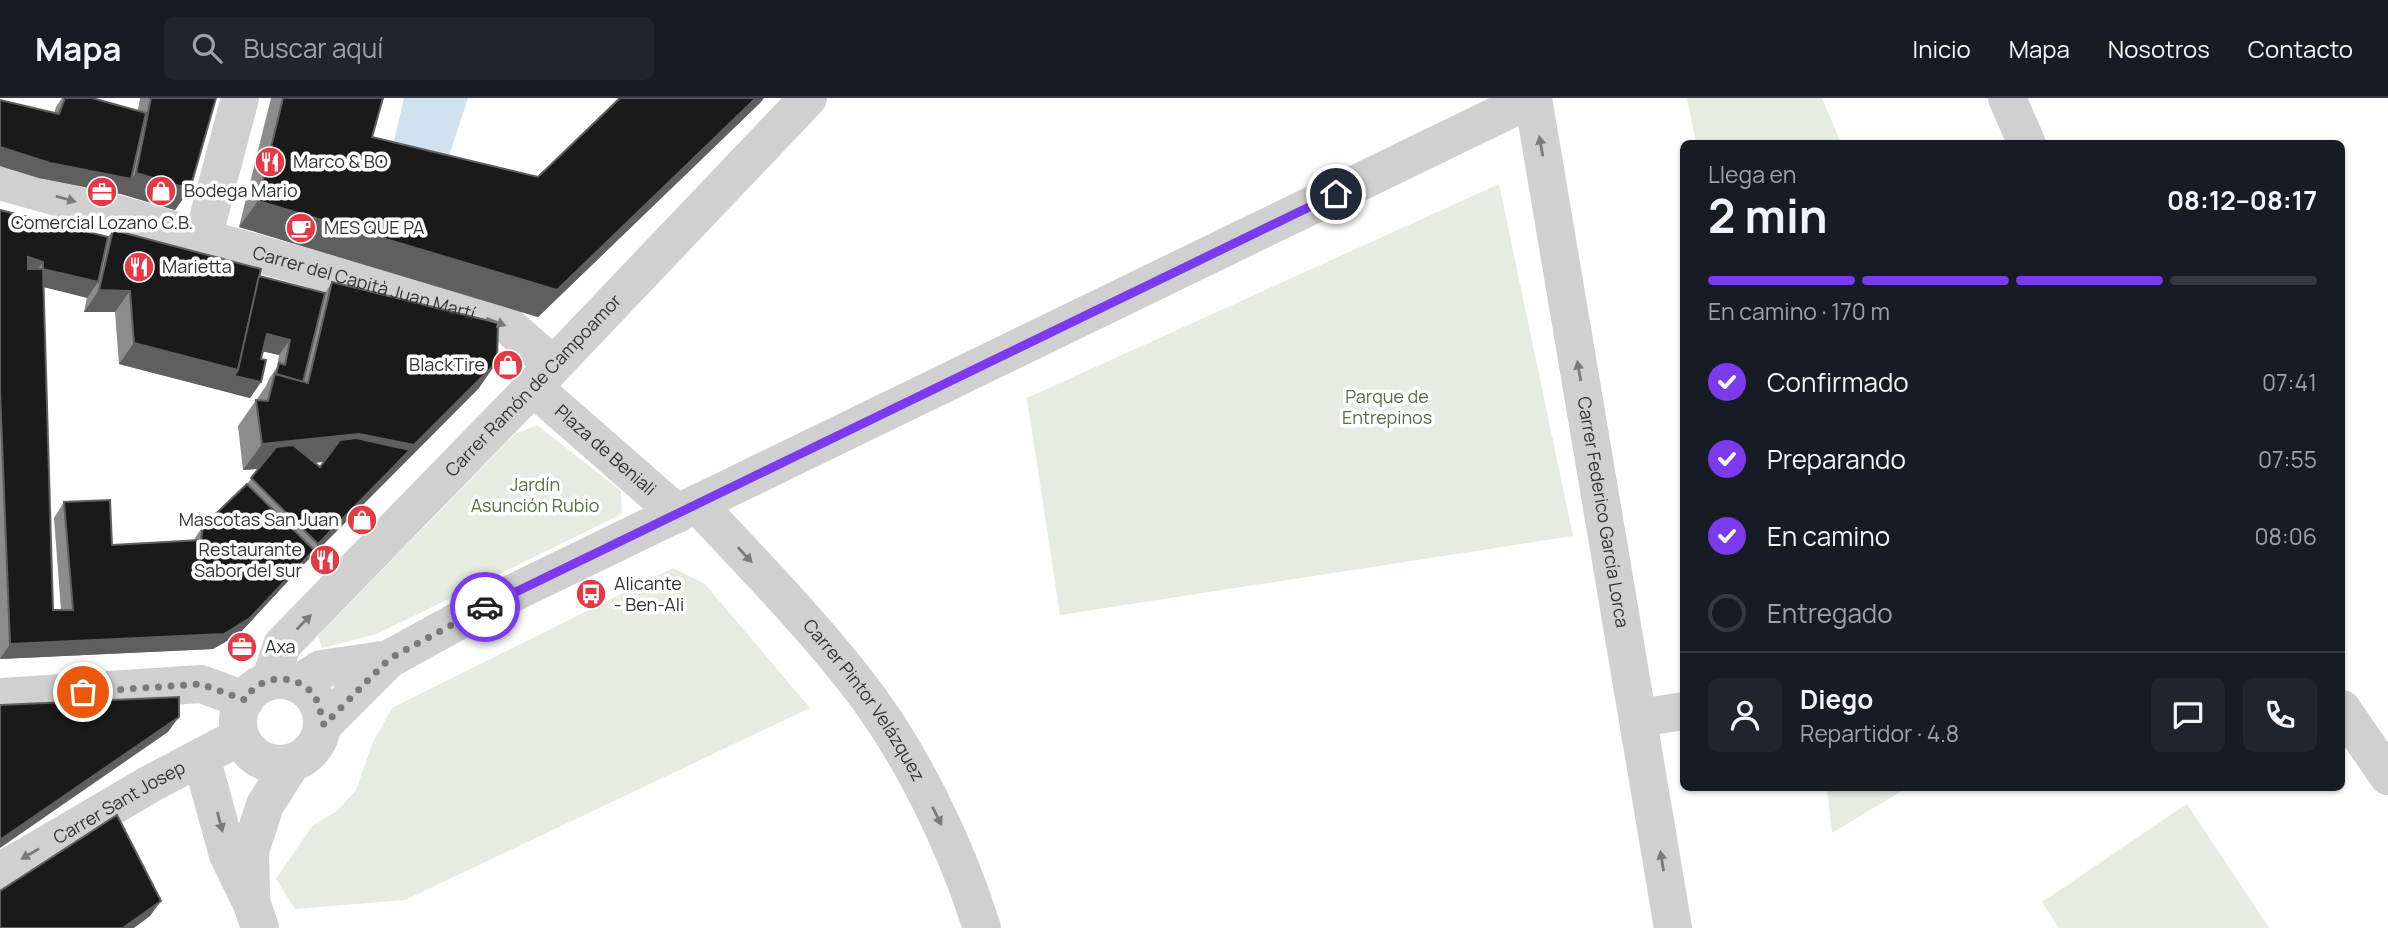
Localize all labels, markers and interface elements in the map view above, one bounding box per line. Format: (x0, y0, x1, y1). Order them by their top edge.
search box (164, 17, 654, 80)
text: Mapa (35, 26, 122, 71)
icon: search (188, 29, 226, 67)
text: Buscar aquí (244, 30, 383, 66)
text: Inicio (1913, 32, 1971, 65)
text: Mapa (2009, 32, 2070, 65)
text: Nosotros (2108, 32, 2210, 65)
text: Contacto (2248, 32, 2353, 65)
one-way arrow (1535, 135, 1546, 157)
restaurant icon: Marco & BO (253, 145, 287, 179)
place label: Marco & BO (293, 149, 388, 173)
text: Llega en (1708, 158, 1796, 190)
pin (1306, 164, 1366, 224)
shop icon: Bodega Mario (144, 174, 178, 208)
office icon: Comercial Lozano C.B. (85, 175, 119, 209)
icon: home (1317, 175, 1355, 213)
place label: Bodega Mario (184, 178, 298, 202)
text: 08:12–08:17 (2167, 182, 2317, 218)
text: 2 min (1708, 184, 1828, 247)
one-way arrow (55, 195, 76, 205)
place label: Comercial Lozano C.B. (11, 210, 193, 234)
cafe icon: MES QUE PA (284, 211, 318, 245)
place label: MES QUE PA (324, 215, 425, 239)
street label: Carrer del Capità Juan Martí (250, 240, 478, 325)
restaurant icon: Marietta (122, 250, 156, 284)
place label: Marietta (162, 254, 232, 278)
street label: Carrer Ramón de Campoamor (439, 288, 627, 481)
text: En camino · 170 m (1708, 295, 1890, 327)
one-way arrow (486, 317, 507, 328)
shop icon: BlackTire (491, 348, 525, 382)
place label: BlackTire (409, 352, 485, 376)
one-way arrow (1573, 359, 1584, 381)
icon: check (1708, 363, 1746, 401)
text: Confirmado (1767, 364, 1909, 400)
text: 07:41 (2262, 366, 2317, 398)
park label: Parque de Entrepinos (1342, 384, 1432, 429)
street label: Carrer Federico García Lorca (1573, 395, 1635, 629)
street label: Plaza de Beniali (550, 399, 662, 500)
icon: check (1708, 440, 1746, 478)
text: Preparando (1767, 441, 1906, 477)
text: 07:55 (2258, 443, 2317, 475)
park label: Jardín Asunción Rubio (471, 472, 599, 517)
shop icon: Mascotas San Juan (345, 503, 379, 537)
place label: Mascotas San Juan (179, 507, 339, 531)
icon: check (1708, 517, 1746, 555)
text: En camino (1767, 518, 1890, 554)
text: 08:06 (2254, 520, 2317, 552)
place label: Restaurante Sabor del sur (194, 537, 303, 582)
restaurant icon: Restaurante Sabor del sur (308, 543, 342, 577)
one-way arrow (736, 546, 752, 563)
place label: Alicante - Ben-Ali (614, 571, 684, 616)
courier (450, 572, 520, 642)
bus stop icon: Alicante - Ben-Ali (574, 577, 608, 611)
icon: car (466, 588, 504, 626)
text: Entregado (1767, 595, 1893, 631)
one-way arrow (296, 614, 313, 631)
street label: Carrer Pintor Velázquez (798, 614, 931, 785)
office icon: Axa (225, 630, 259, 664)
place label: Axa (265, 634, 296, 658)
pin (53, 662, 113, 722)
icon: bag (64, 673, 102, 711)
button: person (1708, 678, 1782, 752)
button: chat (2151, 678, 2225, 752)
button: phone (2243, 678, 2317, 752)
text: Diego (1800, 681, 1873, 717)
text: Repartidor · 4.8 (1800, 717, 1959, 749)
street label: Carrer Sant Josep (49, 755, 189, 849)
one-way arrow (931, 806, 943, 826)
one-way arrow (215, 811, 226, 833)
one-way arrow (21, 848, 40, 860)
one-way arrow (1656, 850, 1667, 872)

